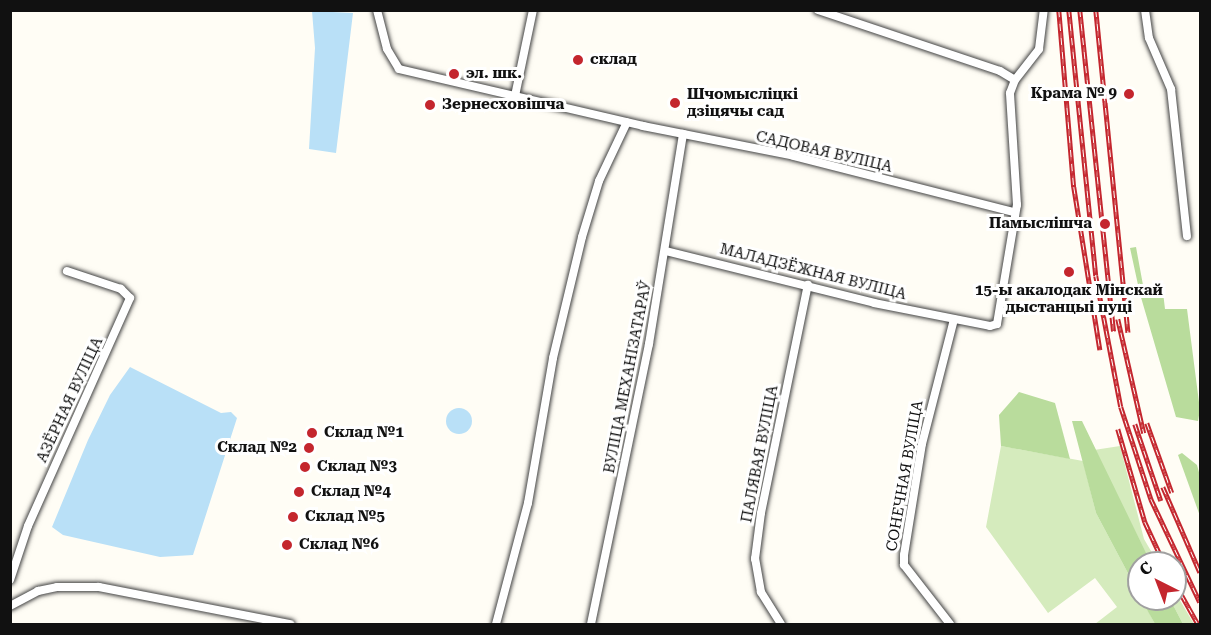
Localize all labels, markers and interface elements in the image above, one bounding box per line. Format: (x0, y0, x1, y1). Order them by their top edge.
place label: склад (590, 51, 637, 69)
marker: склад (571, 53, 585, 67)
place label: эл. шк. (466, 65, 522, 83)
marker: эл. шк. (447, 67, 461, 81)
place label: Шчомысліцкі дзіцячы сад (687, 85, 798, 120)
place label: Крама № 9 (1031, 85, 1117, 103)
marker: Крама № 9 (1122, 87, 1136, 101)
place label: Зернесховішча (442, 96, 564, 114)
marker: Шчомысліцкі дзіцячы сад (668, 96, 682, 110)
marker: Зернесховішча (423, 98, 437, 112)
street label: САДОВАЯ ВУЛІЦА (754, 128, 894, 176)
place label: Памыслішча (989, 215, 1092, 233)
marker: Памыслішча (1096, 215, 1114, 233)
street label: МАЛАДЗЁЖНАЯ ВУЛІЦА (718, 240, 908, 304)
marker: 15-ы акалодак Мінскай дыстанцыі пуці (1062, 265, 1076, 279)
street label: ВУЛІЦА МЕХАНІЗАТАРАЎ (600, 279, 656, 475)
place label: 15-ы акалодак Мінскай дыстанцыі пуці (975, 281, 1163, 316)
street label: АЗЁРНАЯ ВУЛІЦА (33, 334, 107, 466)
street label: ПАЛЯВАЯ ВУЛІЦА (738, 384, 782, 524)
street label: СОНЕЧНАЯ ВУЛІЦА (883, 399, 927, 553)
place label: Склад №1 (324, 424, 404, 442)
marker: Склад №1 (305, 426, 319, 440)
place label: Склад №2 (217, 439, 297, 457)
marker: Склад №2 (302, 441, 316, 455)
place label: Склад №3 (317, 458, 397, 476)
marker: Склад №3 (298, 460, 312, 474)
place label: Склад №4 (311, 483, 391, 501)
marker: Склад №4 (292, 485, 306, 499)
place label: Склад №5 (305, 508, 385, 526)
marker: Склад №5 (286, 510, 300, 524)
place label: Склад №6 (299, 536, 379, 554)
marker: Склад №6 (280, 538, 294, 552)
north arrow (1127, 551, 1187, 611)
text: С (1135, 558, 1156, 580)

